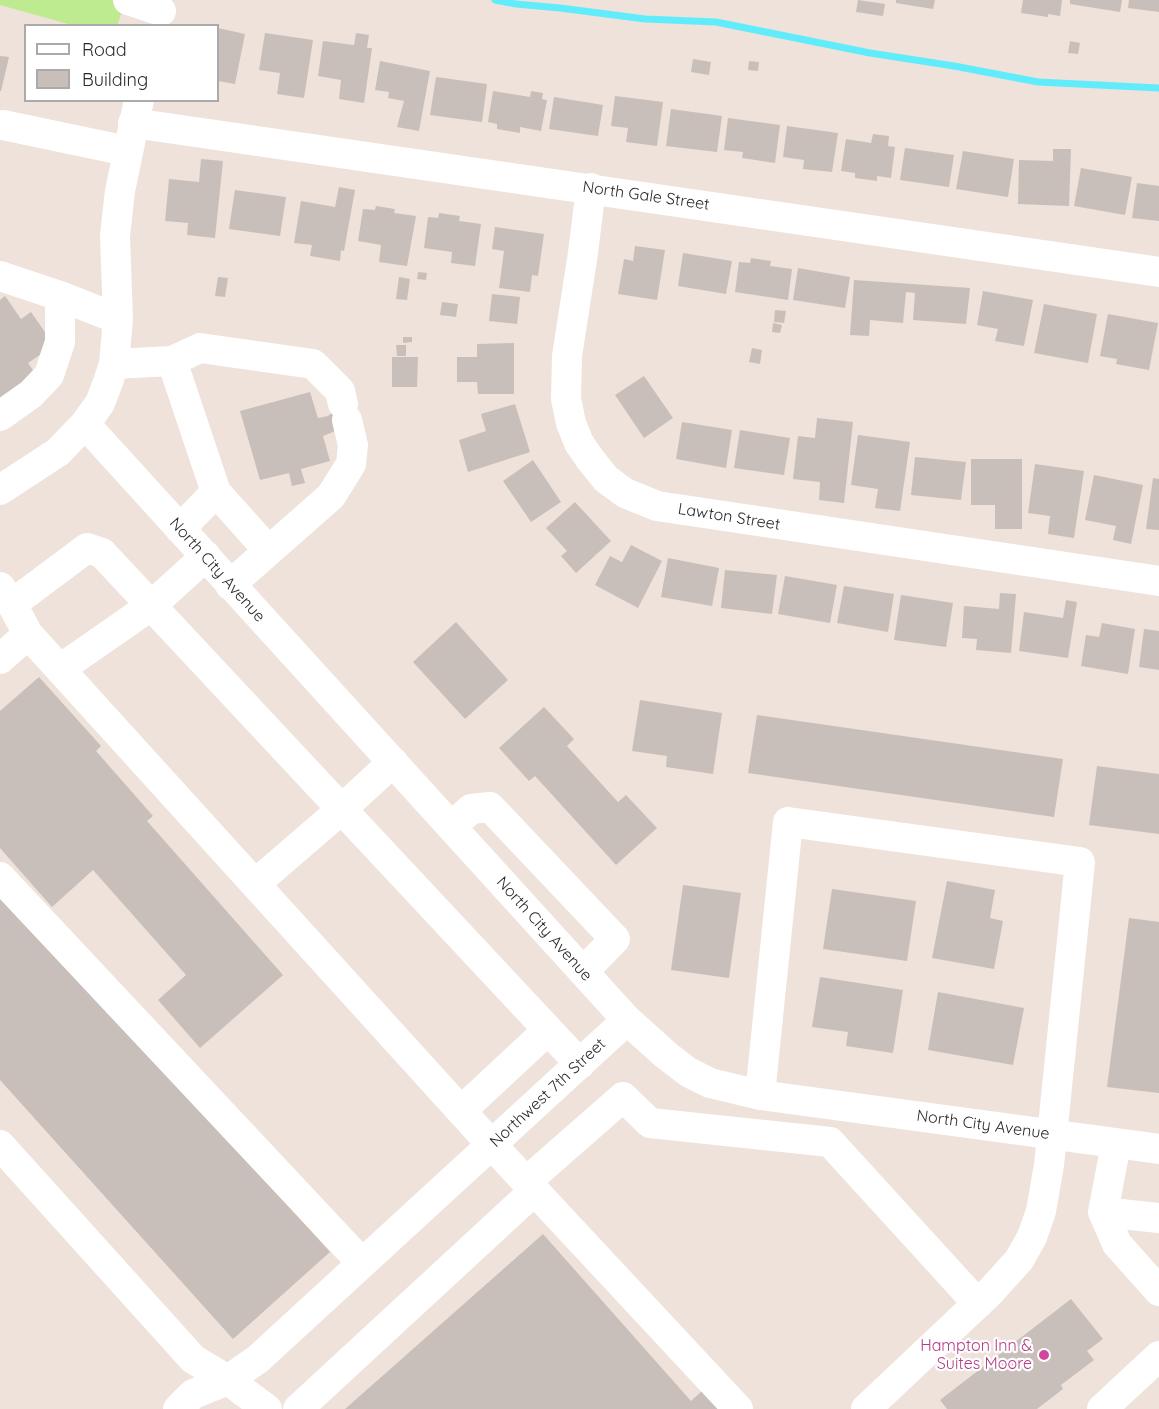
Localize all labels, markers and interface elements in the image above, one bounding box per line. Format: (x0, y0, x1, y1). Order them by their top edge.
legend (24, 24, 219, 102)
text: Road (82, 38, 127, 61)
text: Building (82, 68, 148, 91)
street label: North Gale Street (581, 178, 711, 214)
street label: Lawton Street (676, 499, 782, 535)
street label: North City Avenue (165, 514, 269, 626)
street label: North City Avenue (492, 873, 596, 985)
street label: Northwest 7th Street (486, 1034, 610, 1152)
street label: North City Avenue (915, 1106, 1051, 1144)
place label: Hampton Inn & Suites Moore (920, 1336, 1032, 1374)
marker: Hampton Inn & Suites Moore (1037, 1348, 1051, 1362)

